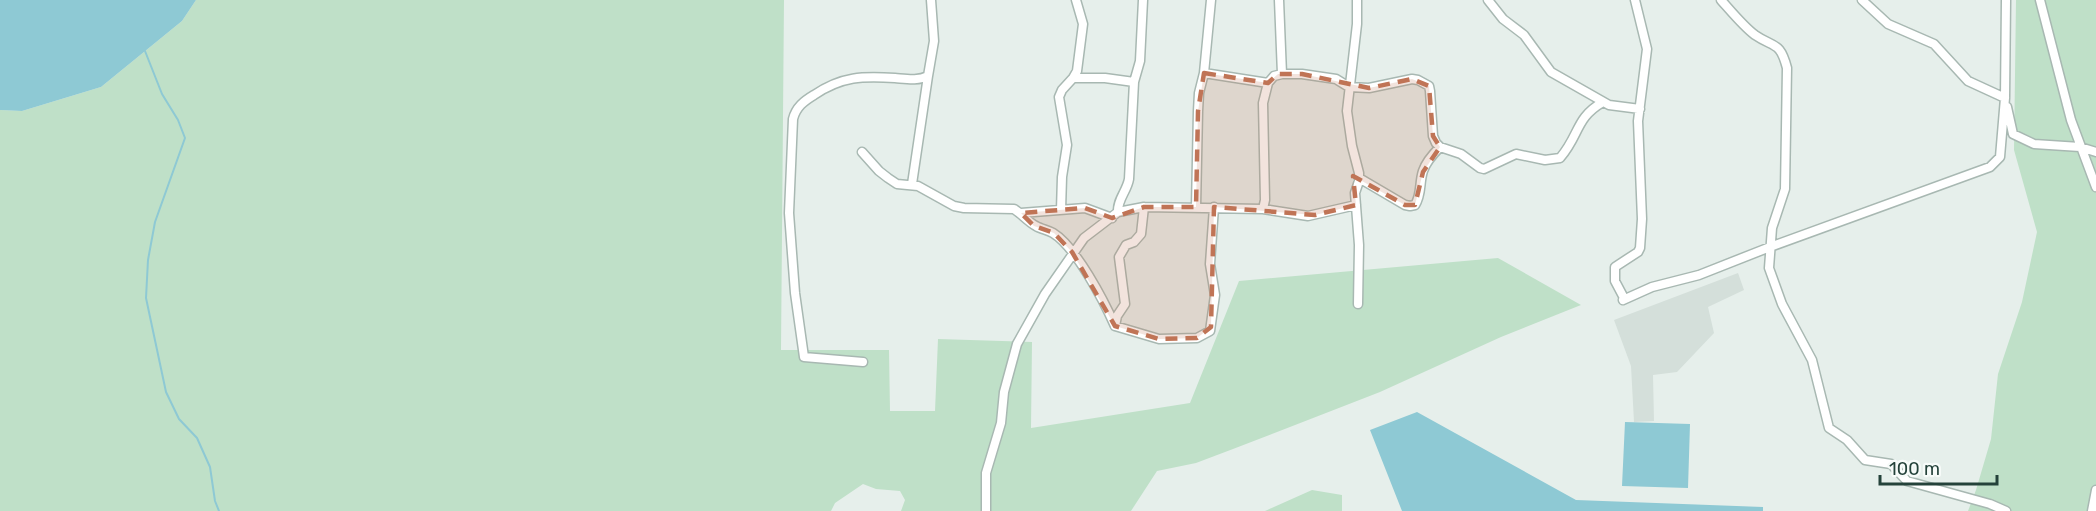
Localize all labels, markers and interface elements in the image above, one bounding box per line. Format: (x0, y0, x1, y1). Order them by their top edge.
scale bar (1880, 448, 1997, 486)
text: 100 m (1889, 458, 1940, 480)

